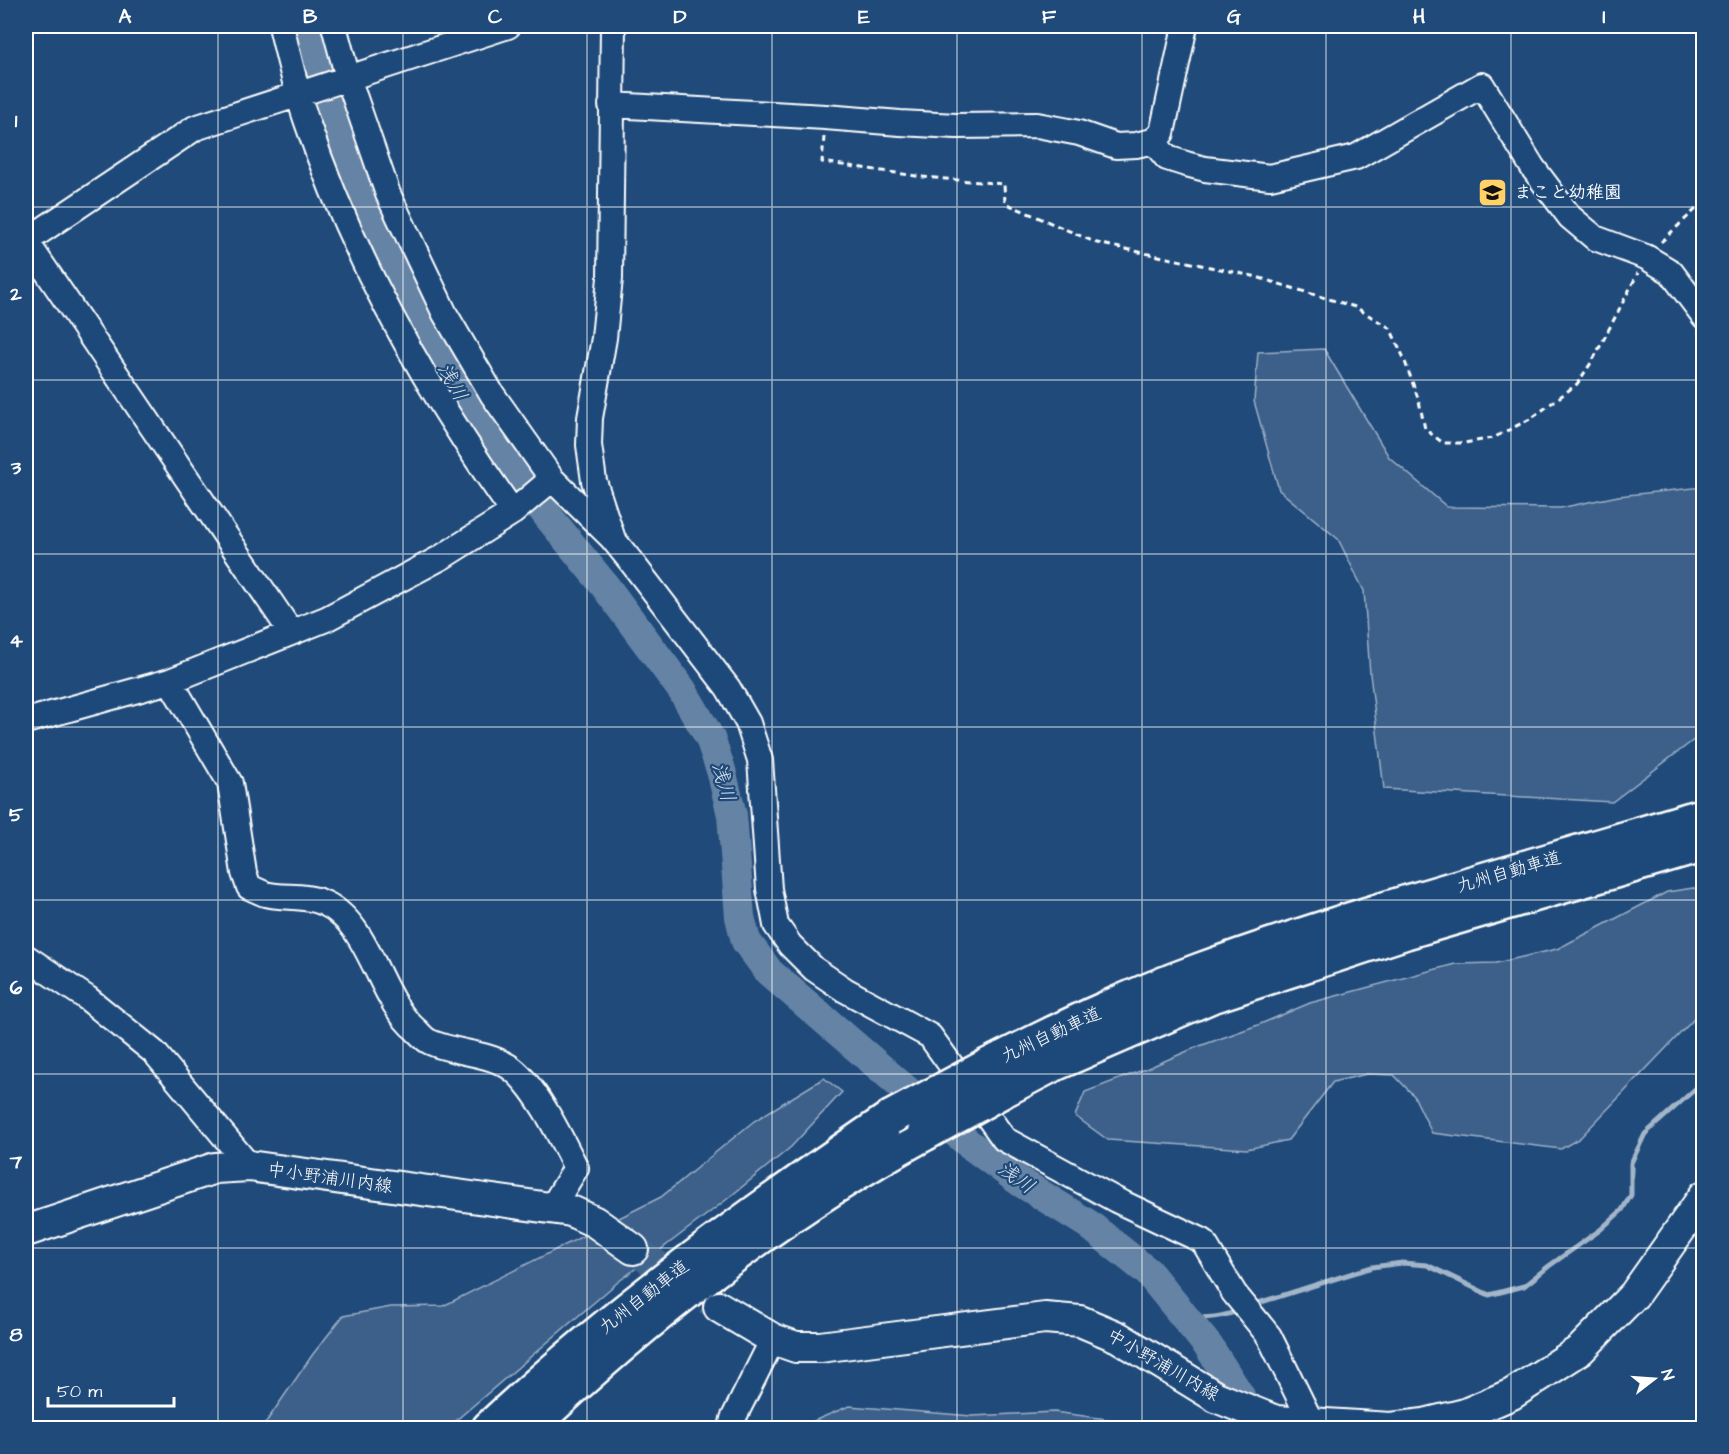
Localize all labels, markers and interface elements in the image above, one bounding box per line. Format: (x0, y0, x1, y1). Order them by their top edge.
text: A (119, 3, 132, 31)
text: B (303, 3, 318, 31)
text: C (488, 3, 503, 31)
text: D (674, 3, 687, 31)
text: E (858, 3, 870, 31)
text: F (1042, 3, 1057, 31)
text: G (1227, 3, 1241, 31)
text: H (1413, 3, 1425, 31)
text: I (1602, 3, 1606, 31)
text: 1 (15, 107, 18, 135)
school or university icon: まこと幼稚園 (1477, 176, 1509, 208)
place label: まこと幼稚園 (1514, 180, 1622, 205)
text: 2 (9, 280, 22, 308)
water label: 浅川 (430, 358, 474, 406)
text: 3 (10, 454, 22, 482)
text: 4 (9, 627, 23, 655)
water label: 浅川 (704, 759, 742, 805)
text: 5 (9, 801, 24, 829)
street label: 九州自動車道 (1454, 845, 1564, 899)
text: 6 (10, 974, 23, 1002)
street label: 九州自動車道 (997, 1001, 1105, 1069)
text: 7 (9, 1148, 23, 1176)
water label: 浅川 (992, 1155, 1040, 1201)
street label: 中小野浦川内線 (266, 1157, 394, 1199)
street label: 九州自動車道 (594, 1254, 694, 1340)
text: 8 (10, 1321, 23, 1349)
street label: 中小野浦川内線 (1102, 1323, 1224, 1407)
north arrow (1624, 1349, 1684, 1409)
text: N (1655, 1367, 1679, 1383)
scale bar (48, 1370, 174, 1408)
text: 50 m (57, 1379, 102, 1404)

